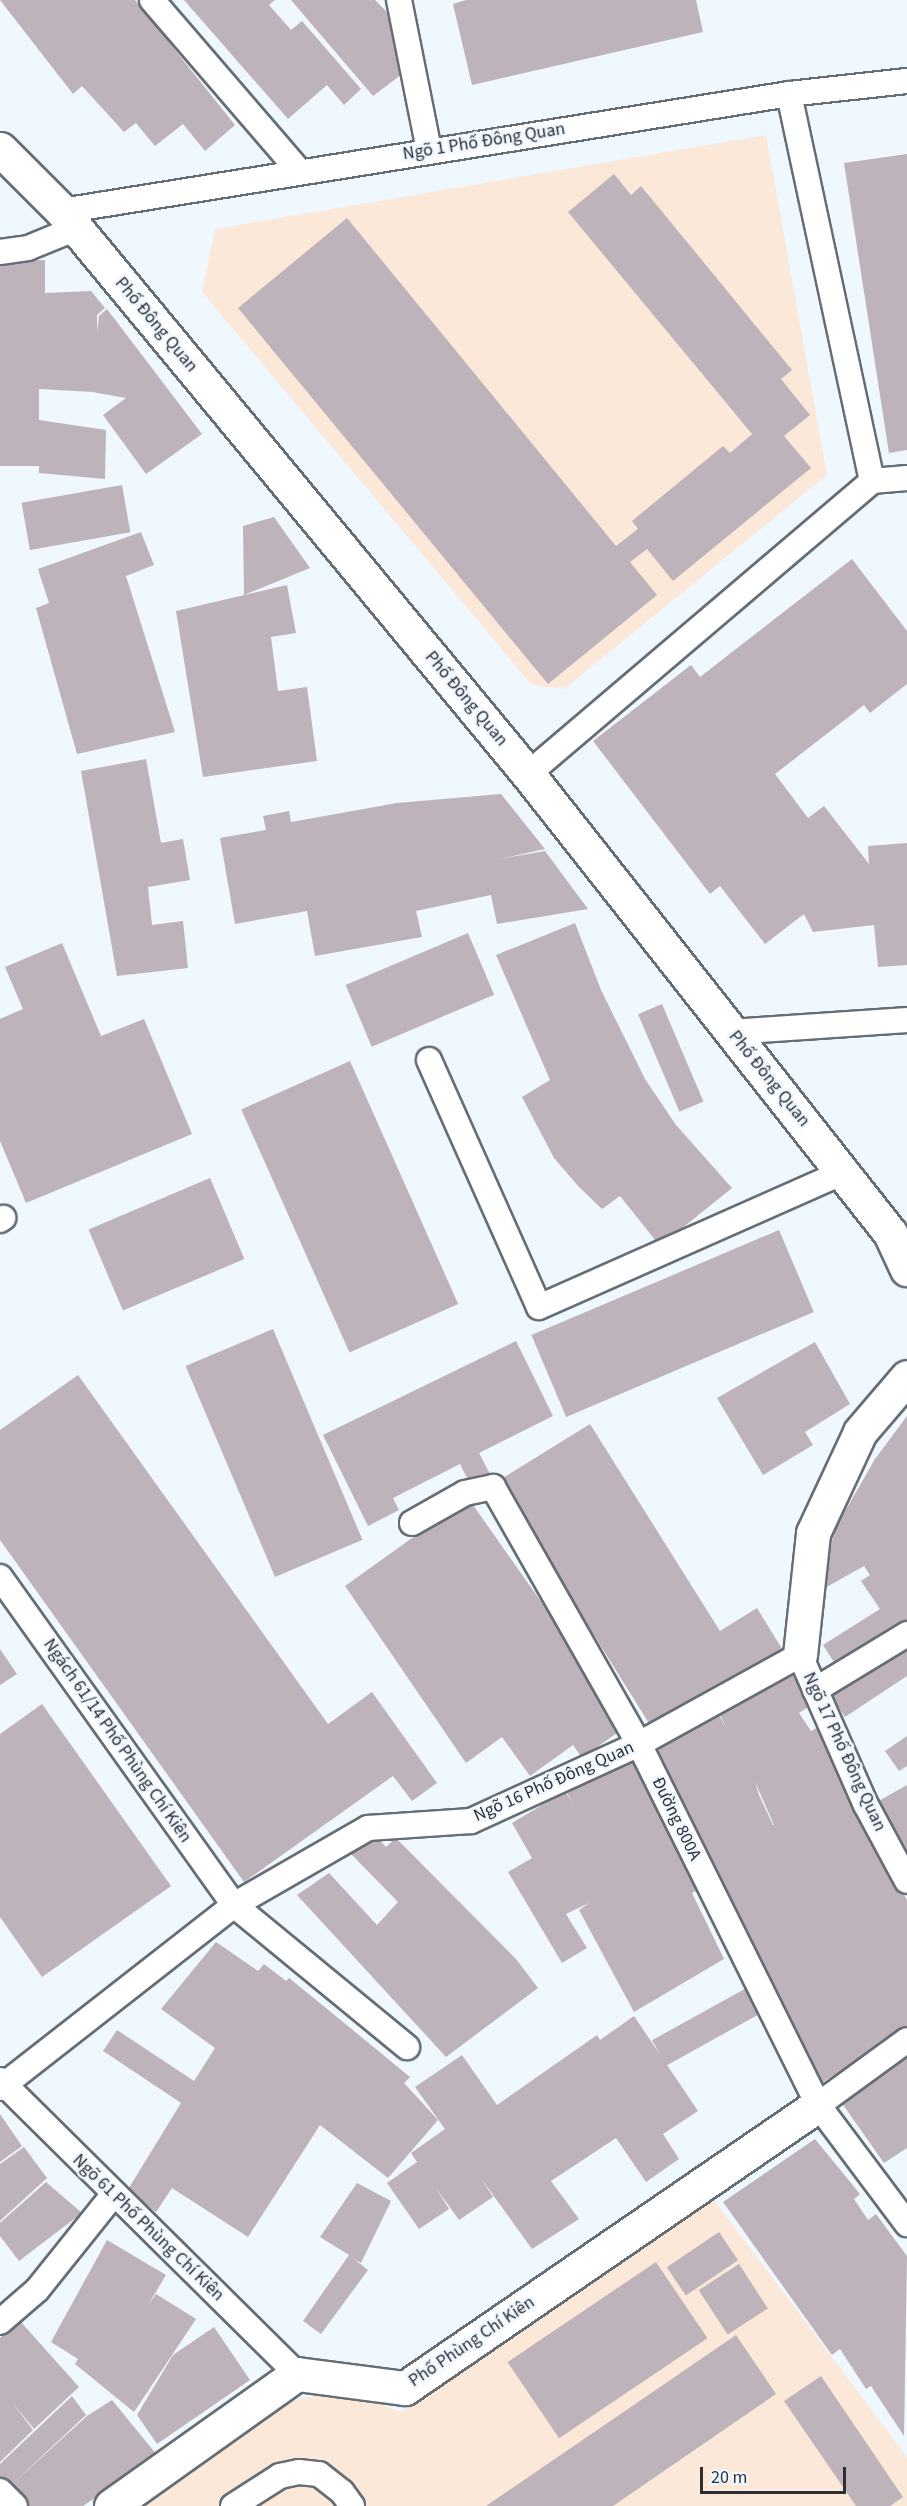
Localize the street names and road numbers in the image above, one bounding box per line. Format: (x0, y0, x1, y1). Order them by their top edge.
street label: Ngõ 1 Phố Đông Quan (401, 118, 567, 166)
street label: Phố Đông Quan (110, 273, 202, 377)
street label: Phố Đông Quan (420, 647, 512, 751)
street label: Phố Đông Quan (724, 1026, 814, 1132)
street label: Ngách 61/14 Phố Phùng Chí Kiên (38, 1635, 196, 1847)
street label: Ngõ 17 Phố Đông Quan (798, 1669, 890, 1835)
street label: Ngõ 16 Phố Đông Quan (471, 1737, 637, 1827)
street label: Đường 800A (647, 1774, 705, 1864)
street label: Ngõ 61 Phố Phùng Chí Kiên (68, 2150, 228, 2306)
street label: Phố Phùng Chí Kiên (405, 2292, 539, 2392)

